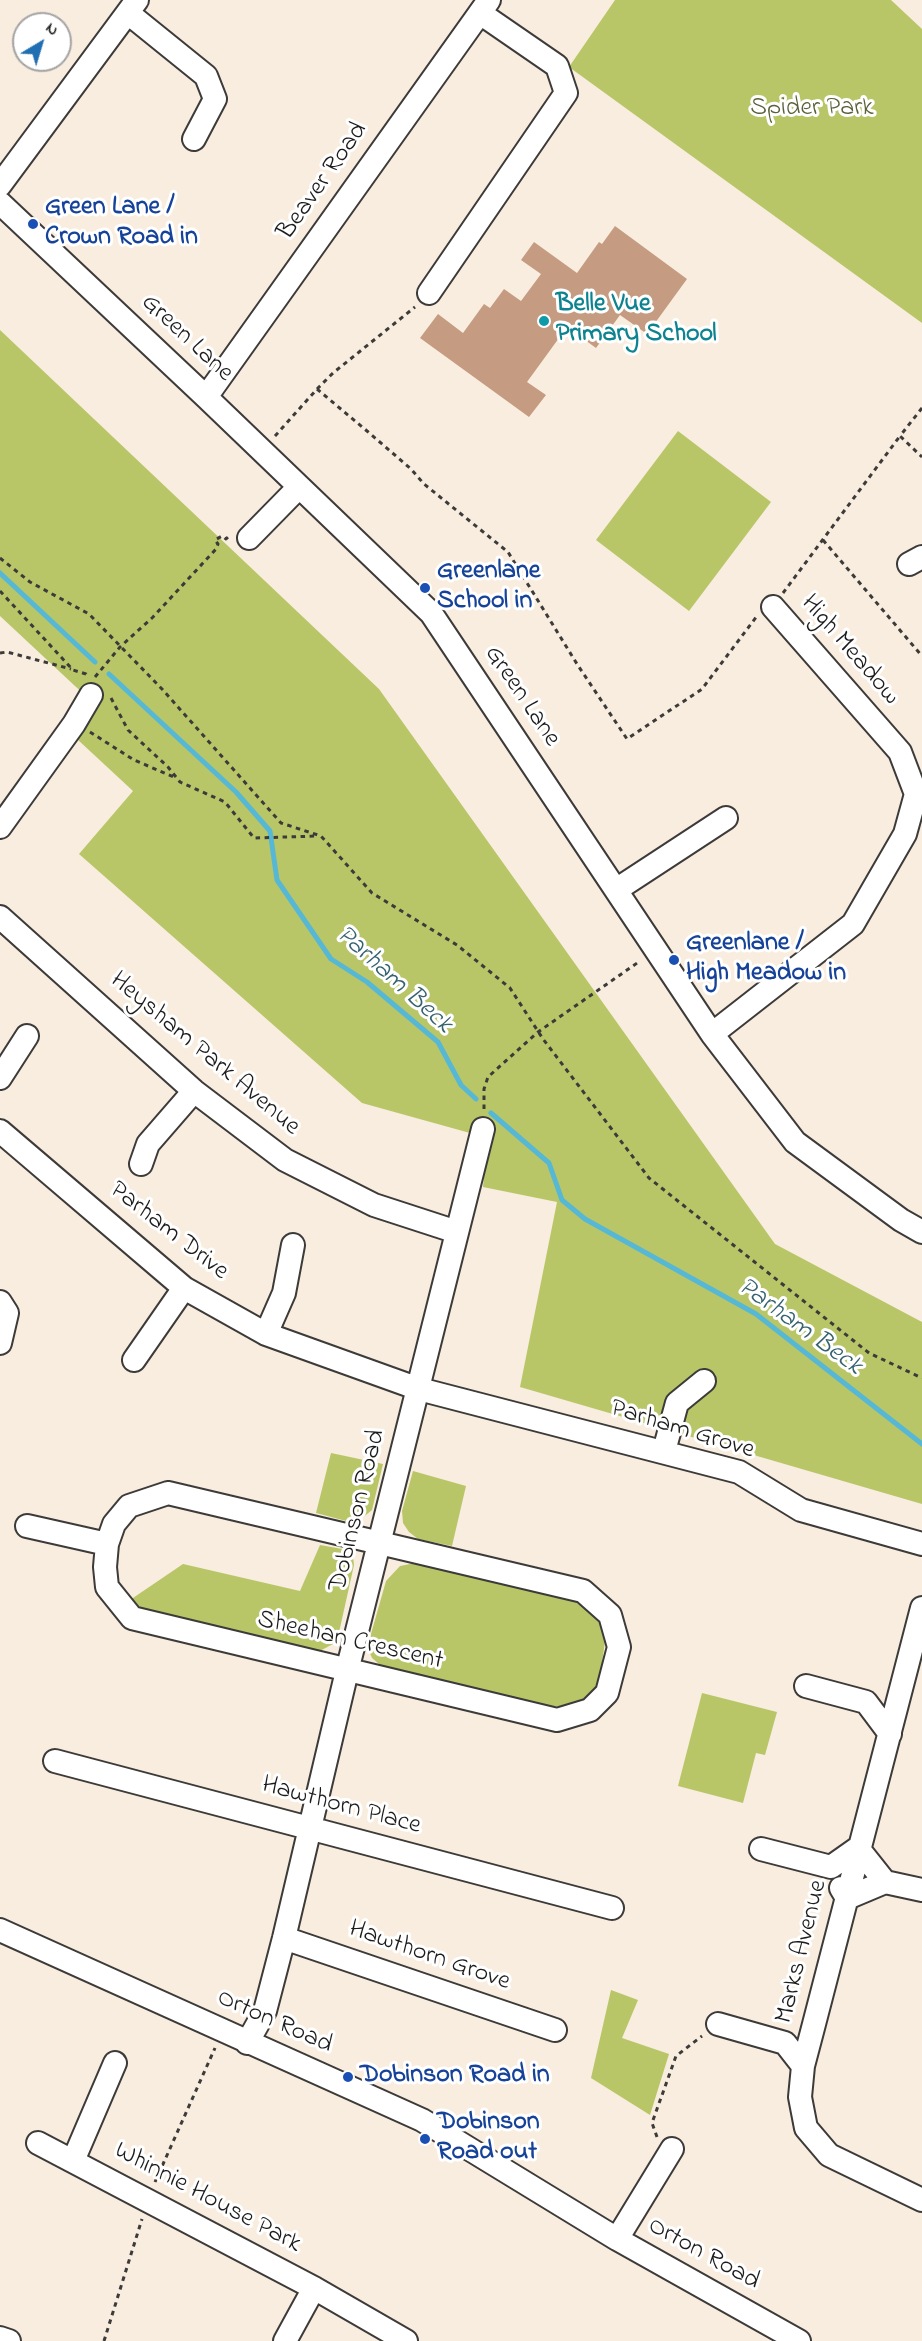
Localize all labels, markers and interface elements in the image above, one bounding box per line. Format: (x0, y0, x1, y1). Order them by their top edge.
north arrow (12, 12, 72, 72)
text: N (40, 17, 63, 42)
park label: Spider Park (750, 94, 874, 126)
street label: Beaver Road (272, 117, 376, 247)
place label: Green Lane / Crown Road in (45, 193, 198, 255)
marker: Green Lane / Crown Road in (26, 217, 40, 231)
street label: Green Lane (133, 288, 239, 390)
place label: Belle Vue Primary School (556, 290, 717, 352)
marker: Belle Vue Primary School (537, 314, 551, 328)
place label: Greenlane School in (437, 557, 540, 618)
marker: Greenlane School in (418, 581, 432, 595)
street label: High Meadow (793, 589, 905, 713)
street label: Green Lane (476, 641, 566, 753)
water label: Parham Beck (328, 920, 458, 1042)
place label: Greenlane / High Meadow in (686, 929, 846, 990)
marker: Greenlane / High Meadow in (667, 953, 681, 967)
street label: Heysham Park Avenue (103, 966, 305, 1144)
street label: Parham Drive (102, 1176, 234, 1288)
water label: Parham Beck (730, 1272, 868, 1384)
street label: Parham Grove (606, 1394, 758, 1468)
street label: Dobinson Road (324, 1427, 394, 1595)
street label: Sheehan Crescent (254, 1605, 446, 1679)
street label: Hawthorn Place (258, 1771, 424, 1843)
street label: Marks Avenue (770, 1877, 836, 2027)
street label: Hawthorn Grove (344, 1915, 514, 1999)
street label: Orton Road (211, 1984, 337, 2062)
place label: Dobinson Road in (360, 2061, 550, 2093)
marker: Dobinson Road in (341, 2070, 355, 2084)
place label: Dobinson Road out (437, 2108, 540, 2170)
marker: Dobinson Road out (418, 2132, 432, 2146)
street label: Whinnie House Park (108, 2137, 306, 2261)
street label: Orton Road (642, 2211, 764, 2299)

